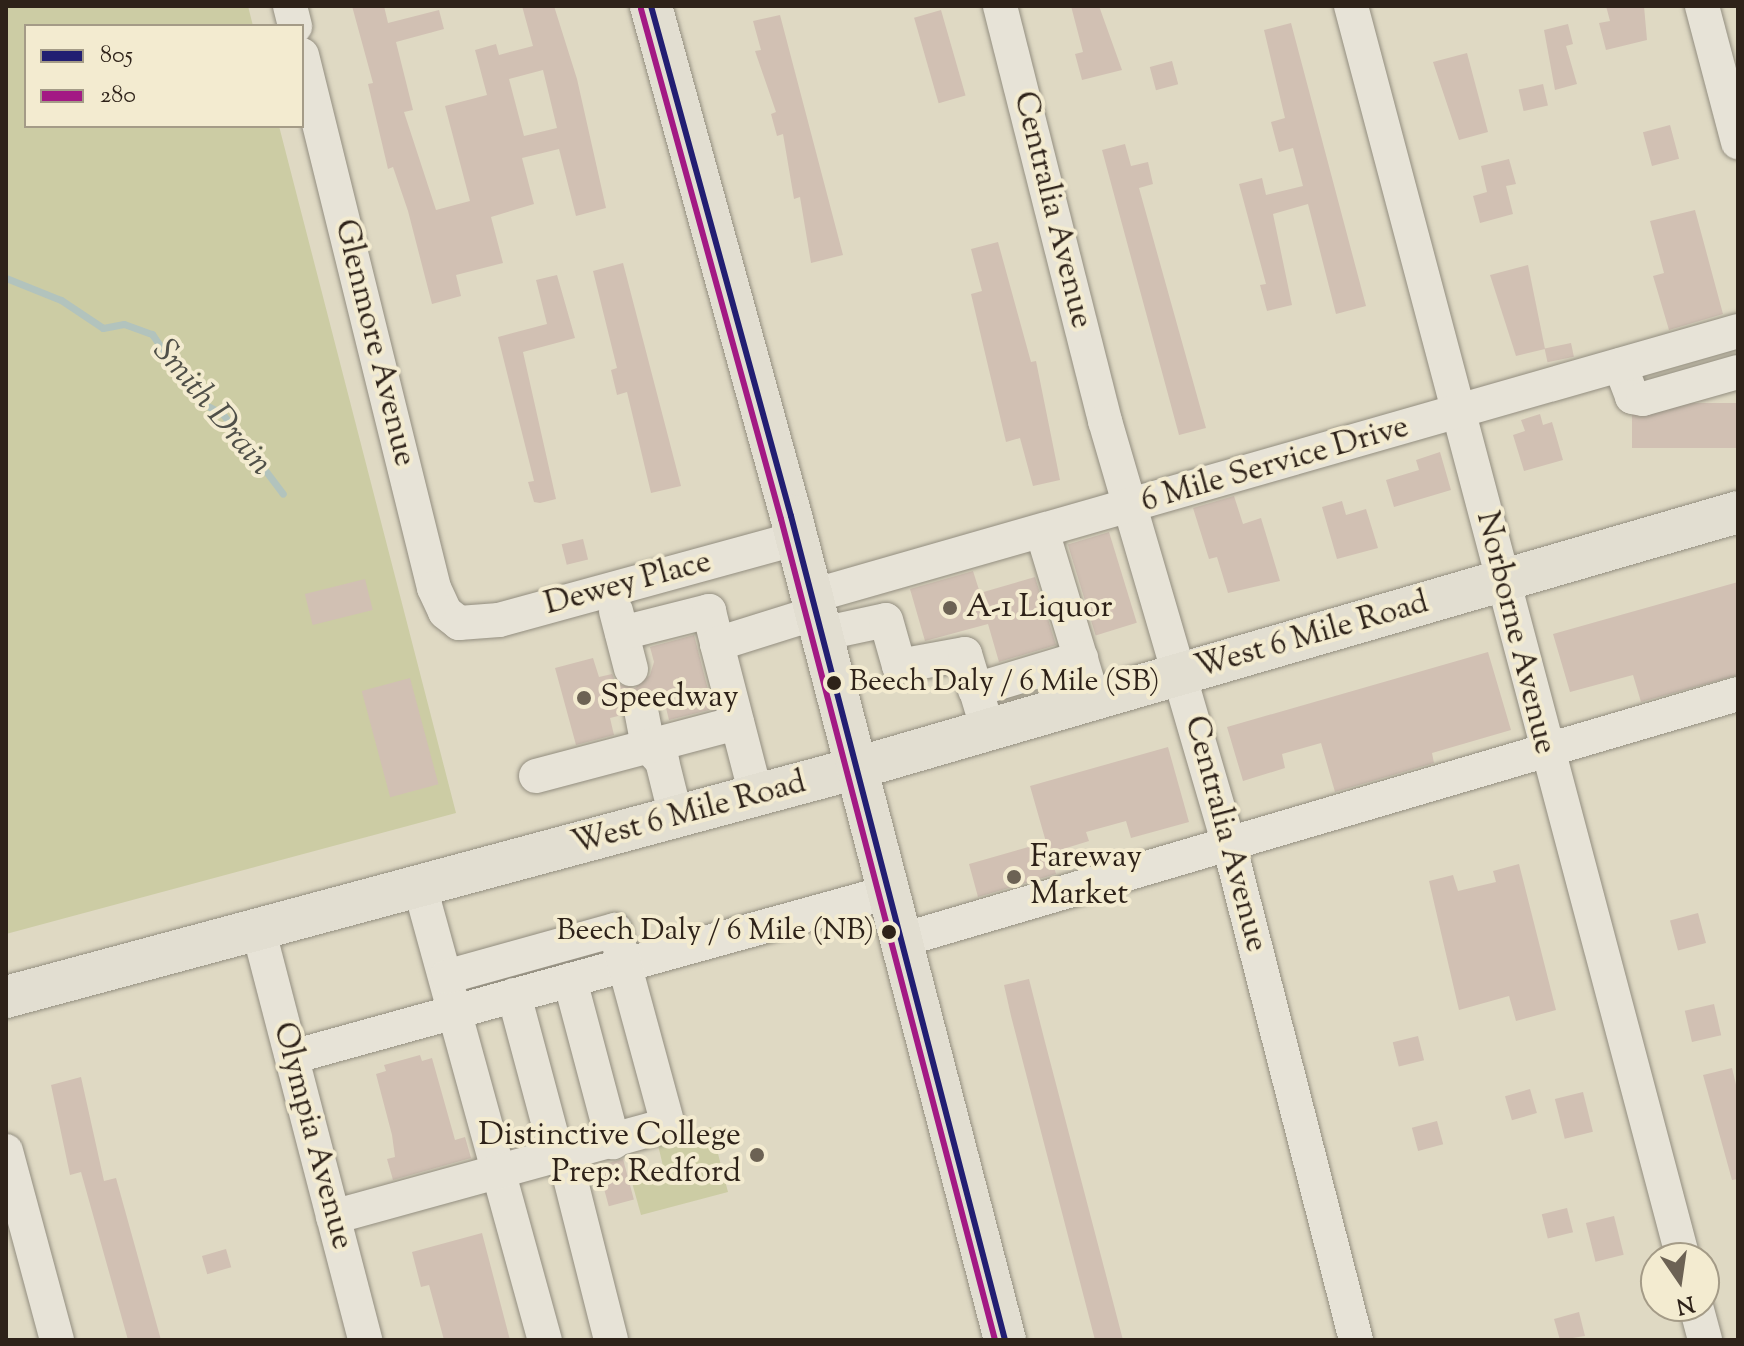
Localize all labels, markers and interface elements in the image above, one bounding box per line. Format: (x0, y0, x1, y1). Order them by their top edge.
legend (24, 24, 304, 128)
text: 805 (100, 39, 133, 73)
text: 280 (100, 79, 136, 113)
street label: Centralia Avenue (1004, 88, 1100, 332)
street label: Glenmore Avenue (325, 216, 423, 470)
water label: Smith Drain (143, 332, 281, 484)
street label: 6 Mile Service Drive (1137, 408, 1413, 522)
street label: Norborne Avenue (1466, 508, 1564, 758)
street label: Dewey Place (541, 543, 715, 625)
street label: West 6 Mile Road (1191, 584, 1433, 688)
place label: A-1 Liquor (966, 589, 1112, 627)
marker: A-1 Liquor (941, 599, 959, 617)
place label: Beech Daly / 6 Mile (SB) (849, 665, 1160, 701)
marker: Beech Daly / 6 Mile (SB) (826, 675, 842, 691)
place label: Speedway (600, 679, 739, 717)
marker: Speedway (575, 689, 593, 707)
street label: Centralia Avenue (1175, 712, 1275, 956)
street label: West 6 Mile Road (568, 764, 810, 864)
place label: Fareway Market (1030, 840, 1142, 915)
marker: Fareway Market (1005, 868, 1023, 886)
place label: Beech Daly / 6 Mile (NB) (557, 914, 874, 950)
marker: Beech Daly / 6 Mile (NB) (881, 924, 897, 940)
street label: Olympia Avenue (263, 1018, 361, 1254)
place label: Distinctive College Prep: Redford (479, 1118, 741, 1193)
marker: Distinctive College Prep: Redford (748, 1146, 766, 1164)
north arrow (1640, 1242, 1720, 1322)
text: N (1673, 1286, 1697, 1321)

